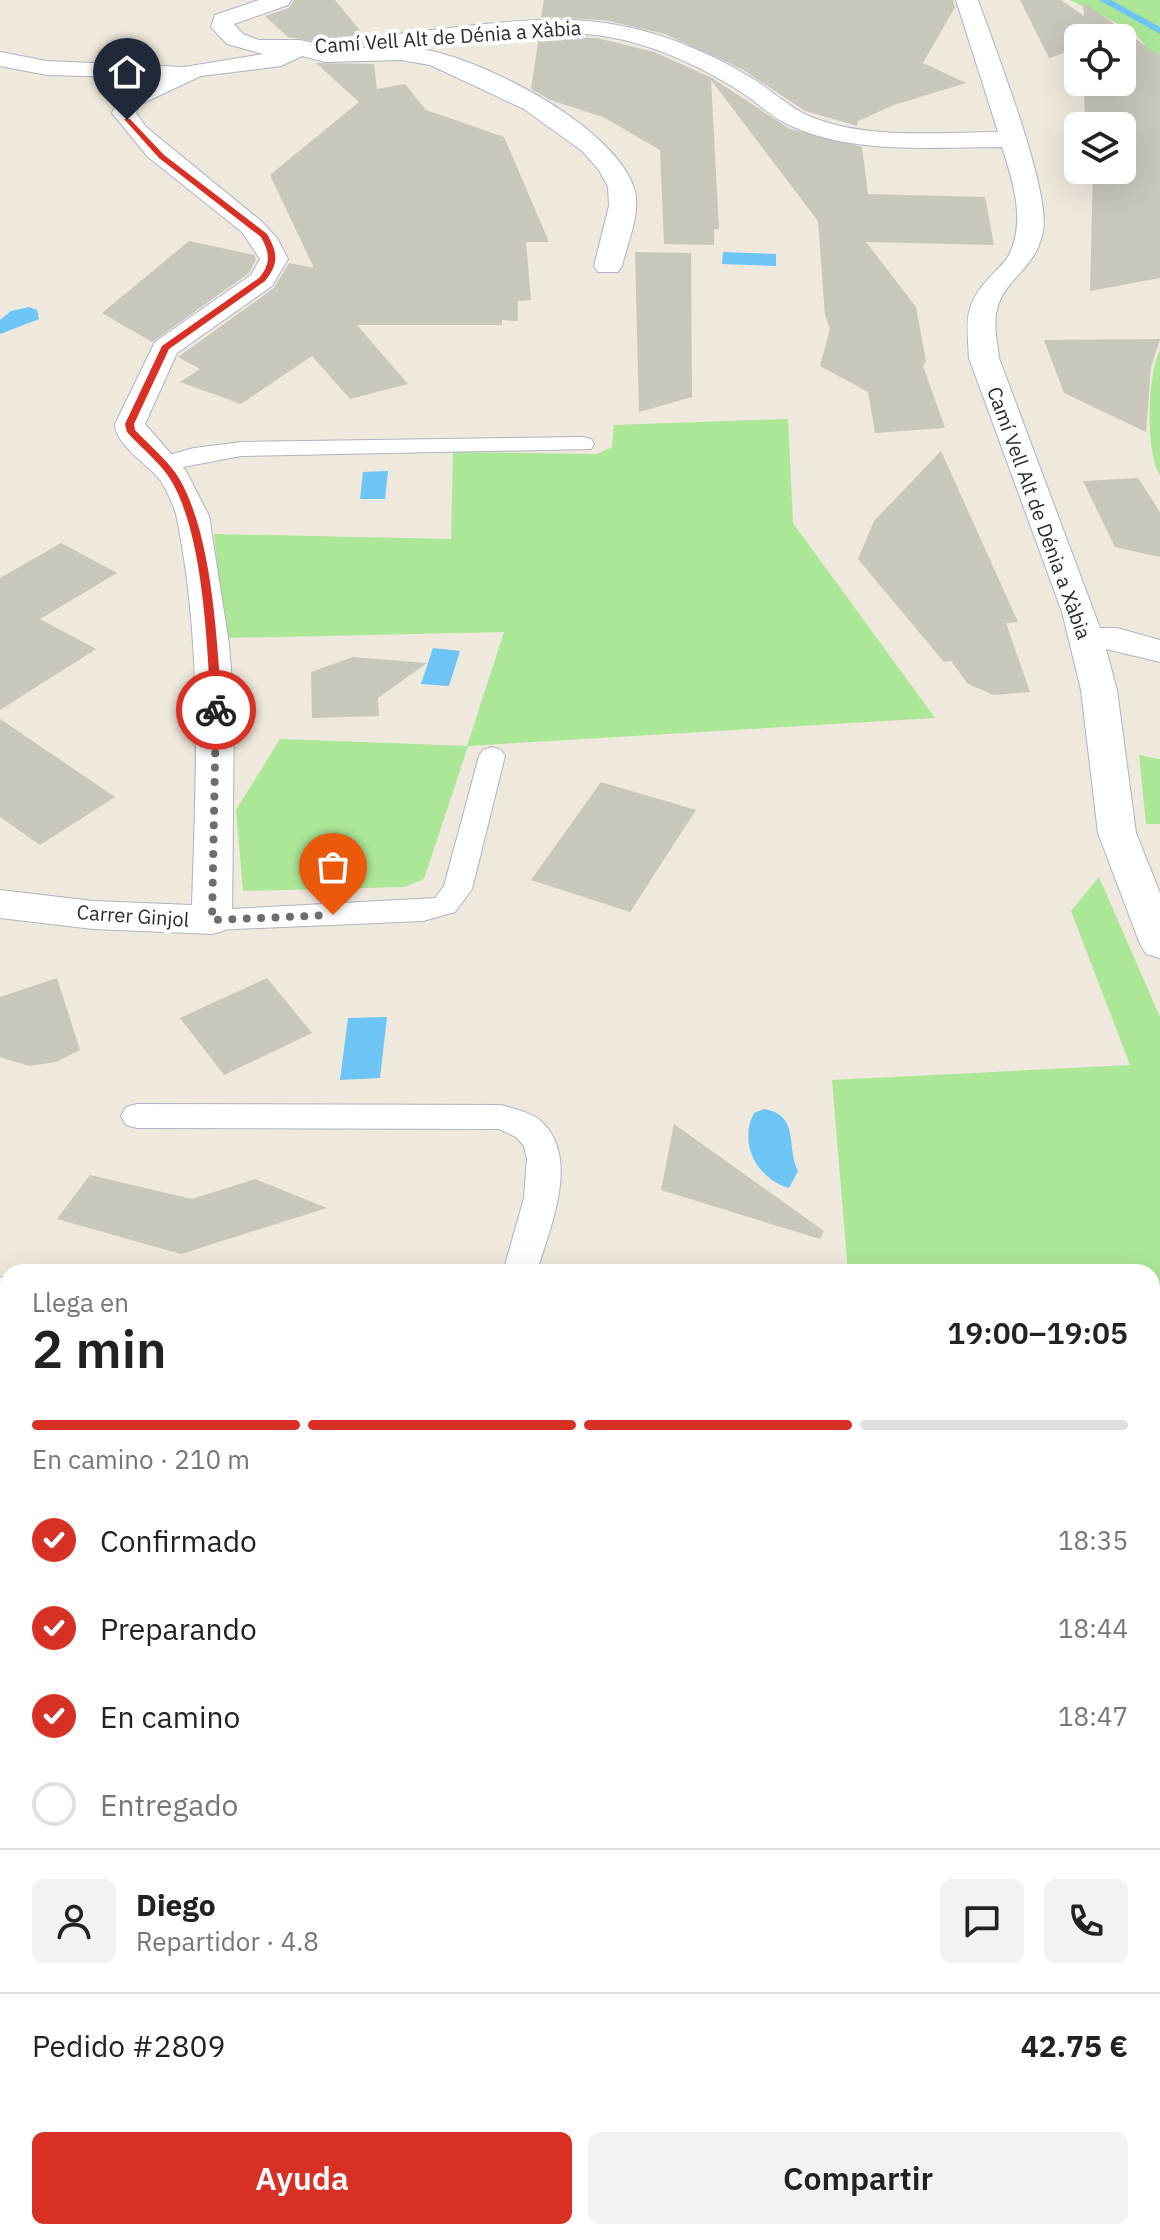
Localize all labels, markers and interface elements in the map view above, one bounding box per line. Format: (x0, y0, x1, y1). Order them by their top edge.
street label: Camí Vell Alt de Dénia a Xàbia (314, 14, 582, 59)
map controls (1064, 24, 1136, 184)
button: locate (1064, 24, 1136, 96)
pin (93, 38, 161, 120)
icon: home (105, 50, 149, 94)
button: layers (1064, 112, 1136, 184)
street label: Camí Vell Alt de Dénia a Xàbia (981, 383, 1098, 643)
courier (176, 670, 256, 750)
icon: bike (194, 688, 238, 732)
pin (299, 833, 367, 915)
icon: bag (311, 845, 355, 889)
street label: Carrer Ginjol (76, 898, 190, 933)
text: Llega en (32, 1285, 129, 1319)
text: 19:00–19:05 (947, 1313, 1128, 1352)
text: 2 min (32, 1315, 167, 1382)
text: En camino · 210 m (32, 1442, 250, 1476)
icon: check (32, 1518, 76, 1562)
text: Confirmado (100, 1521, 257, 1560)
text: 18:35 (1058, 1523, 1128, 1557)
icon: check (32, 1606, 76, 1650)
text: Preparando (100, 1609, 257, 1648)
text: 18:44 (1058, 1611, 1128, 1645)
icon: check (32, 1694, 76, 1738)
text: En camino (100, 1697, 240, 1736)
text: 18:47 (1058, 1699, 1128, 1733)
text: Entregado (100, 1785, 238, 1824)
button: person (32, 1879, 116, 1963)
button: chat (940, 1879, 1024, 1963)
button: phone (1044, 1879, 1128, 1963)
text: Diego (136, 1885, 216, 1924)
text: Repartidor · 4.8 (136, 1924, 319, 1958)
text: Pedido #2809 (32, 2026, 226, 2065)
text: 42.75 € (1021, 2026, 1128, 2065)
button: Ayuda (32, 2132, 572, 2224)
button: Compartir (588, 2132, 1128, 2224)

